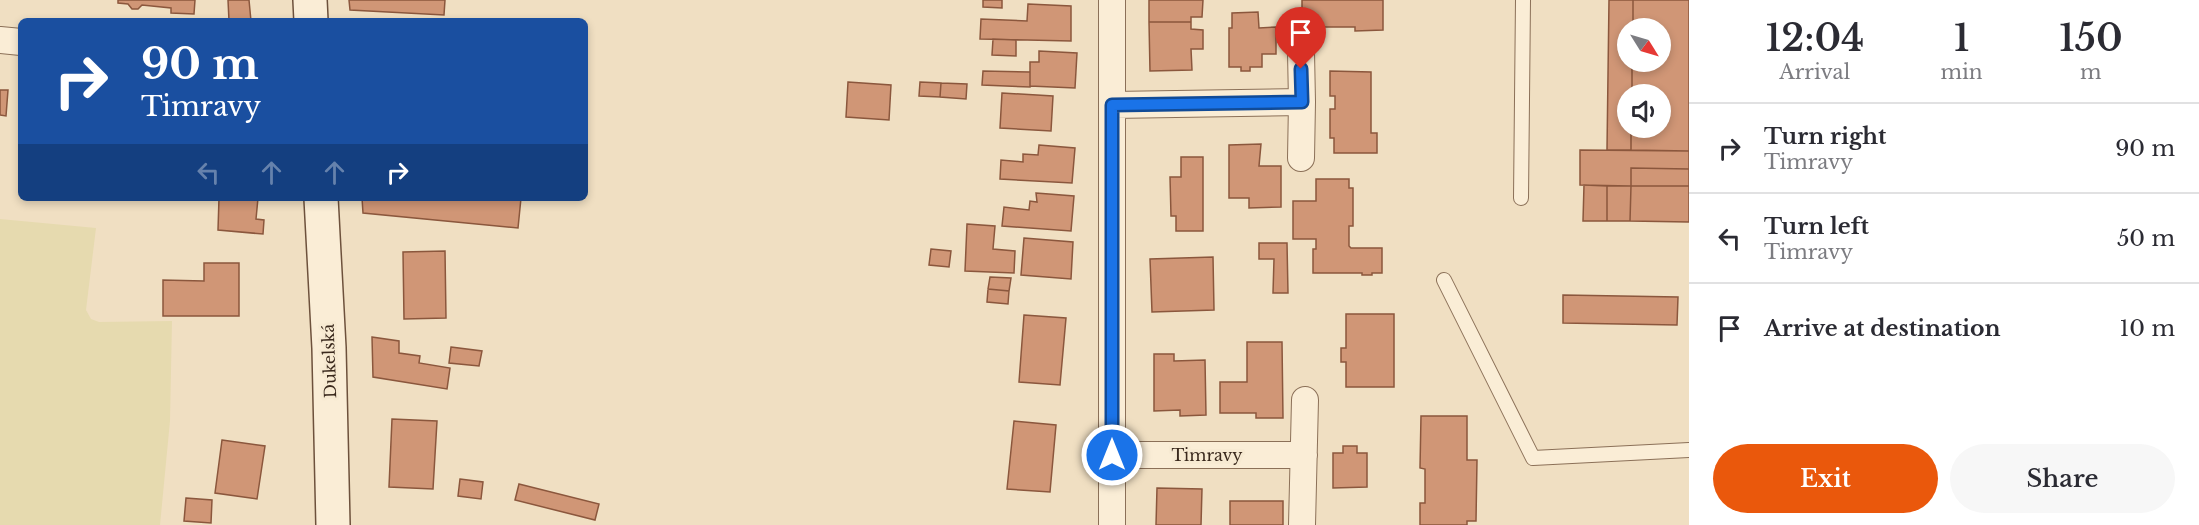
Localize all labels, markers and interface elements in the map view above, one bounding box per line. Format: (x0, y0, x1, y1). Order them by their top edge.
pin (1275, 7, 1326, 69)
icon: arrive (1284, 16, 1317, 49)
text: 12:04 (1765, 16, 1864, 61)
text: 1 (1954, 16, 1969, 61)
text: 150 (2059, 16, 2123, 61)
north arrow (1617, 18, 1671, 72)
map controls (1617, 18, 1671, 138)
text: 90 m (141, 38, 259, 90)
icon: right (42, 42, 120, 120)
text: Arrival (1779, 60, 1850, 84)
text: min (1941, 60, 1983, 84)
text: m (2080, 60, 2102, 84)
button: sound (1617, 84, 1671, 138)
text: Timravy (141, 90, 261, 123)
text: Turn right (1764, 123, 1886, 150)
icon: right (1713, 132, 1746, 165)
text: 90 m (2115, 135, 2175, 162)
text: Timravy (1764, 150, 1853, 174)
icon: left (192, 156, 225, 189)
icon: ahead (255, 156, 288, 189)
icon: ahead (318, 156, 351, 189)
icon: right (381, 156, 414, 189)
text: Turn left (1764, 213, 1869, 240)
icon: left (1713, 222, 1746, 255)
text: 50 m (2117, 225, 2175, 252)
text: Timravy (1764, 240, 1853, 264)
icon: arrive (1713, 312, 1746, 345)
text: Arrive at destination (1764, 315, 2001, 342)
text: 10 m (2120, 315, 2175, 342)
street label: Dukelská (318, 323, 340, 399)
position arrow (1080, 423, 1144, 487)
button: Exit (1713, 444, 1938, 513)
button: Share (1950, 444, 2175, 513)
street label: Timravy (1171, 445, 1243, 465)

